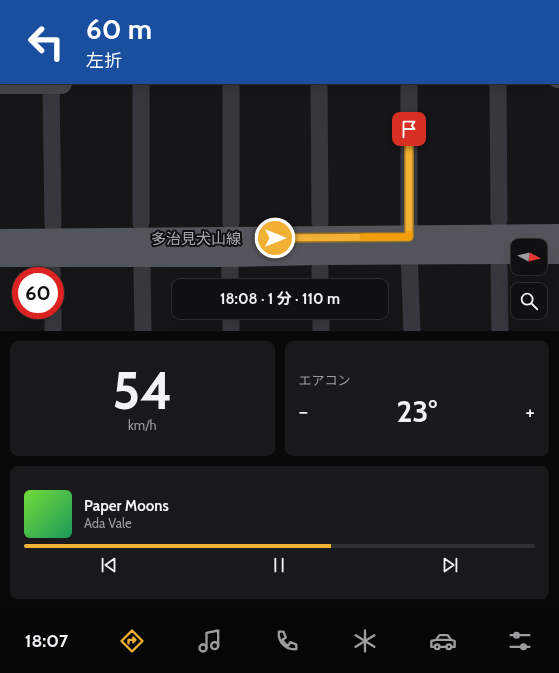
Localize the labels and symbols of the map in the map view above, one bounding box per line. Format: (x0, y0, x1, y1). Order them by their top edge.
pin (392, 112, 426, 146)
position arrow (254, 217, 296, 259)
street label: 多治見犬山線 (151, 230, 241, 248)
north arrow (511, 239, 547, 275)
speed limit sign: 60 (12, 267, 64, 319)

